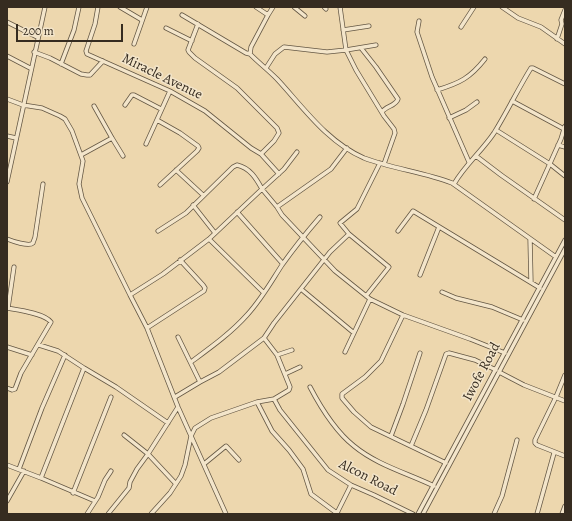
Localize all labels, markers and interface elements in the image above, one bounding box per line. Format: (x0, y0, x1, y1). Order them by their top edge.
scale bar (18, 16, 125, 42)
text: 200 m (23, 23, 54, 39)
street label: Miracle Avenue (119, 50, 205, 104)
street label: Iwofe Road (460, 340, 504, 404)
street label: Alcon Road (336, 456, 400, 500)

